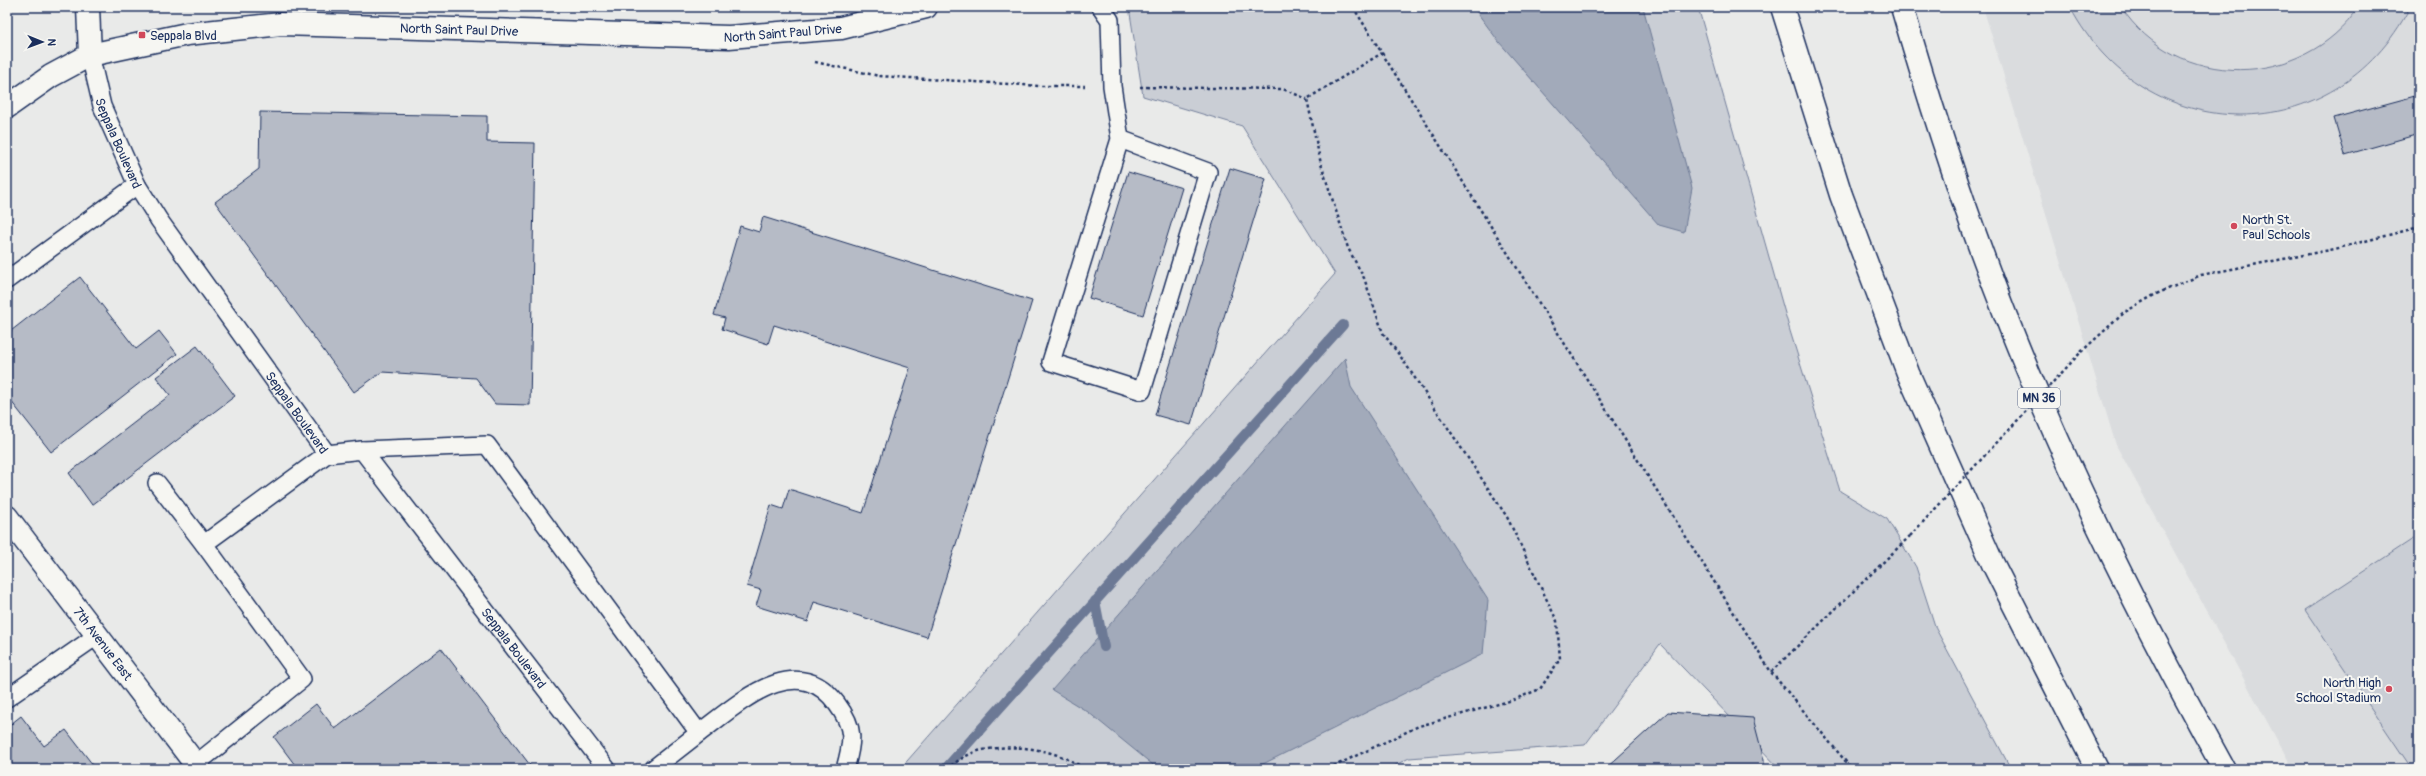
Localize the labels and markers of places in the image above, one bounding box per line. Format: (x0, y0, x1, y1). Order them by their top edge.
place label: Seppala Blvd (150, 28, 217, 44)
marker: Seppala Blvd (137, 30, 147, 40)
place label: North St. Paul Schools (2242, 212, 2310, 243)
marker: North St. Paul Schools (2229, 221, 2239, 231)
place label: North High School Stadium (2296, 675, 2381, 706)
marker: North High School Stadium (2384, 684, 2394, 694)

